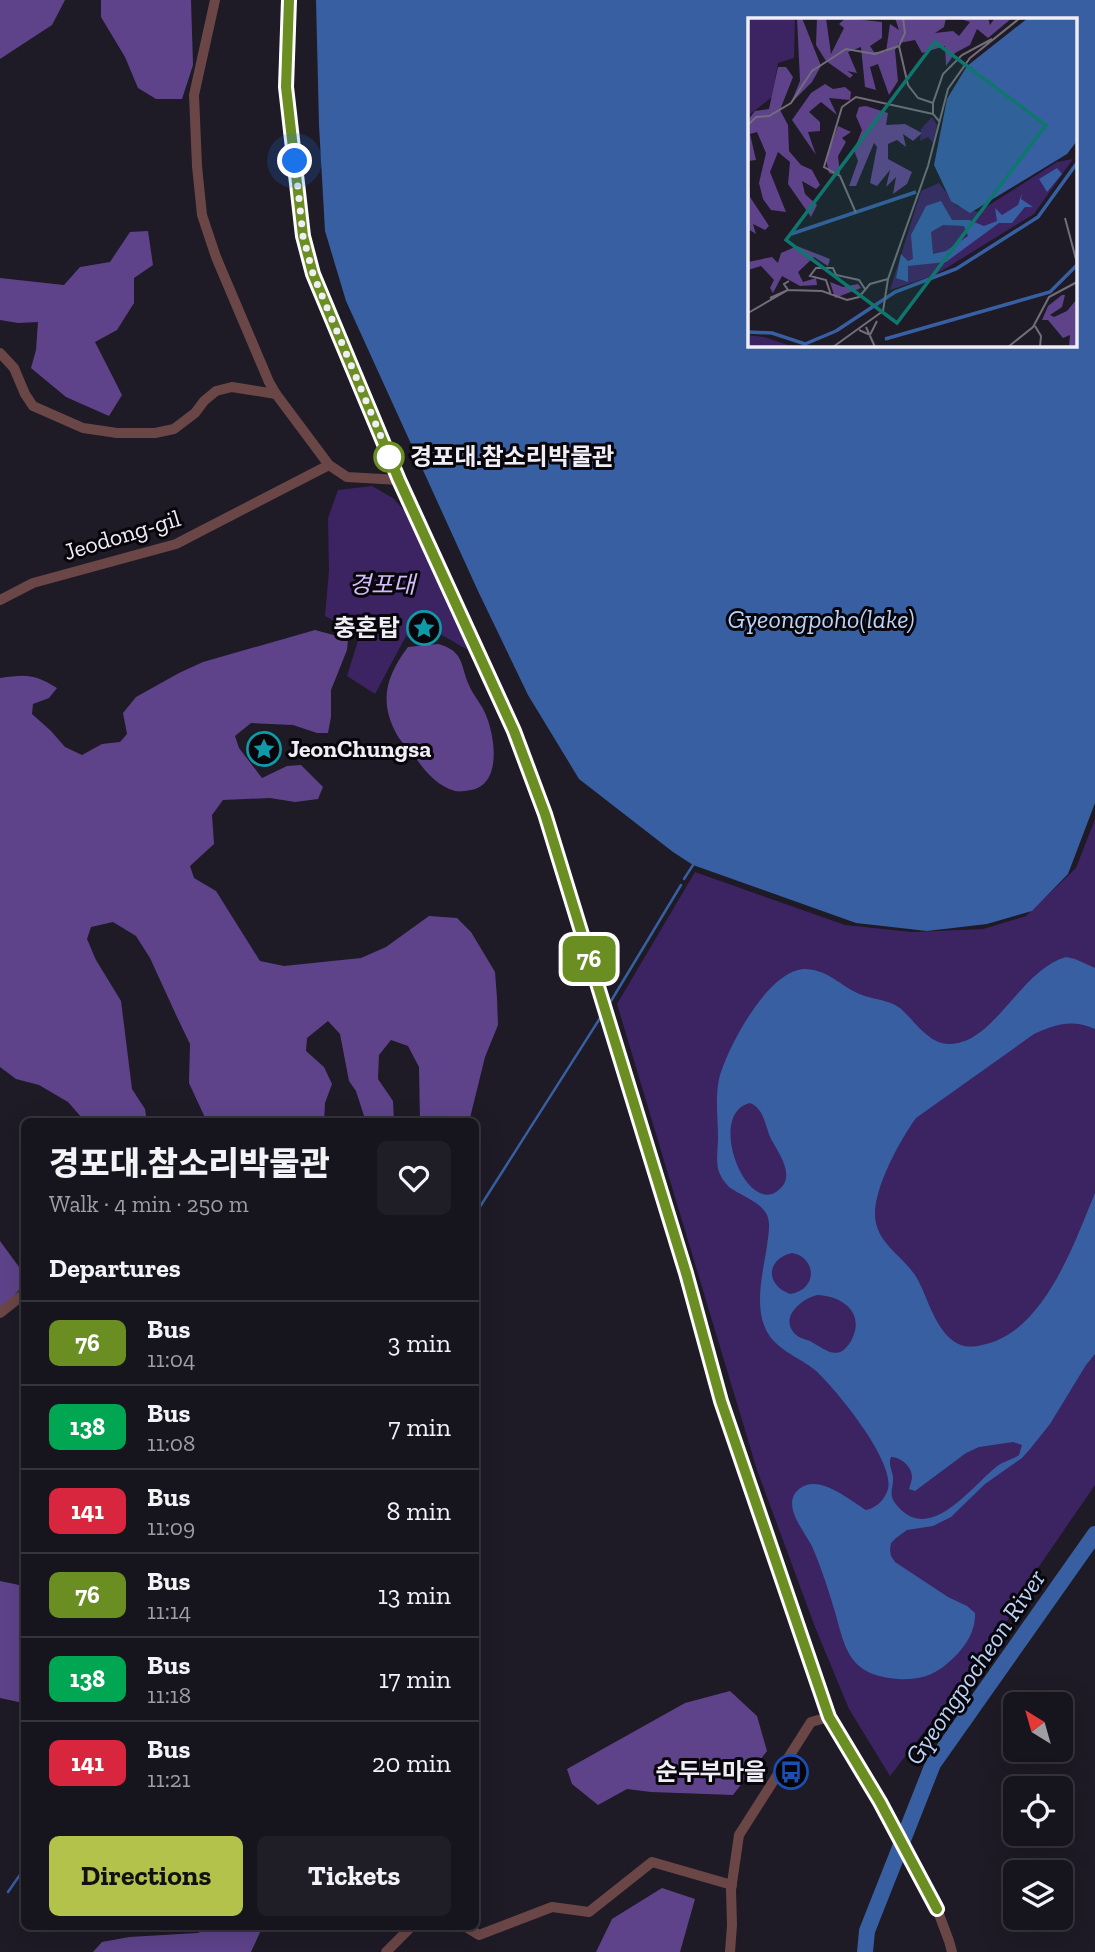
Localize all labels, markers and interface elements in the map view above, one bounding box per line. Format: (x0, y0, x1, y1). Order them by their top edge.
inset map (748, 18, 1078, 346)
your location (277, 143, 312, 178)
marker: 경포대.참소리박물관 (374, 442, 404, 472)
place label: 경포대.참소리박물관 (410, 442, 614, 471)
street label: Jeodong-gil (60, 503, 184, 566)
park label: 경포대 (349, 570, 418, 599)
water label: Gyeongpoho(lake) (727, 603, 915, 635)
place icon: 충혼탑 (405, 609, 443, 647)
place label: 충혼탑 (334, 613, 400, 642)
place icon: JeonChungsa (245, 730, 283, 768)
place label: JeonChungsa (288, 734, 432, 763)
line badge: 76 (558, 936, 620, 982)
text: 76 (577, 944, 601, 973)
button: heart (377, 1141, 451, 1215)
text: 경포대.참소리박물관 (49, 1144, 330, 1183)
text: Walk · 4 min · 250 m (49, 1190, 249, 1218)
text: Departures (49, 1252, 181, 1284)
text: Bus (147, 1313, 190, 1345)
text: 3 min (388, 1327, 451, 1359)
text: 76 (75, 1328, 100, 1357)
text: 11:04 (147, 1345, 196, 1373)
text: Bus (147, 1397, 190, 1429)
text: 7 min (388, 1411, 451, 1443)
text: 138 (70, 1412, 105, 1441)
text: 11:08 (147, 1429, 195, 1457)
text: Bus (147, 1481, 190, 1513)
text: 8 min (386, 1495, 451, 1527)
text: 141 (71, 1496, 104, 1525)
text: 11:09 (147, 1513, 195, 1541)
water label: Gyeongpocheon River (898, 1563, 1052, 1771)
text: Bus (147, 1565, 190, 1597)
text: 13 min (378, 1579, 451, 1611)
text: 76 (75, 1580, 100, 1609)
text: 11:14 (147, 1597, 191, 1625)
text: Bus (147, 1649, 190, 1681)
text: 17 min (379, 1663, 451, 1695)
text: 138 (70, 1664, 105, 1693)
text: 11:18 (147, 1681, 191, 1709)
north arrow (1003, 1692, 1073, 1762)
map controls (1003, 1692, 1073, 1930)
text: Bus (147, 1733, 190, 1765)
text: 20 min (372, 1747, 451, 1779)
text: 141 (71, 1748, 104, 1777)
bus stop icon: 순두부마을 (772, 1753, 810, 1791)
place label: 순두부마을 (656, 1757, 766, 1786)
text: 11:21 (147, 1765, 191, 1793)
button: locate (1003, 1776, 1073, 1846)
button: Directions (49, 1836, 243, 1916)
button: Tickets (257, 1836, 451, 1916)
button: layers (1003, 1860, 1073, 1930)

